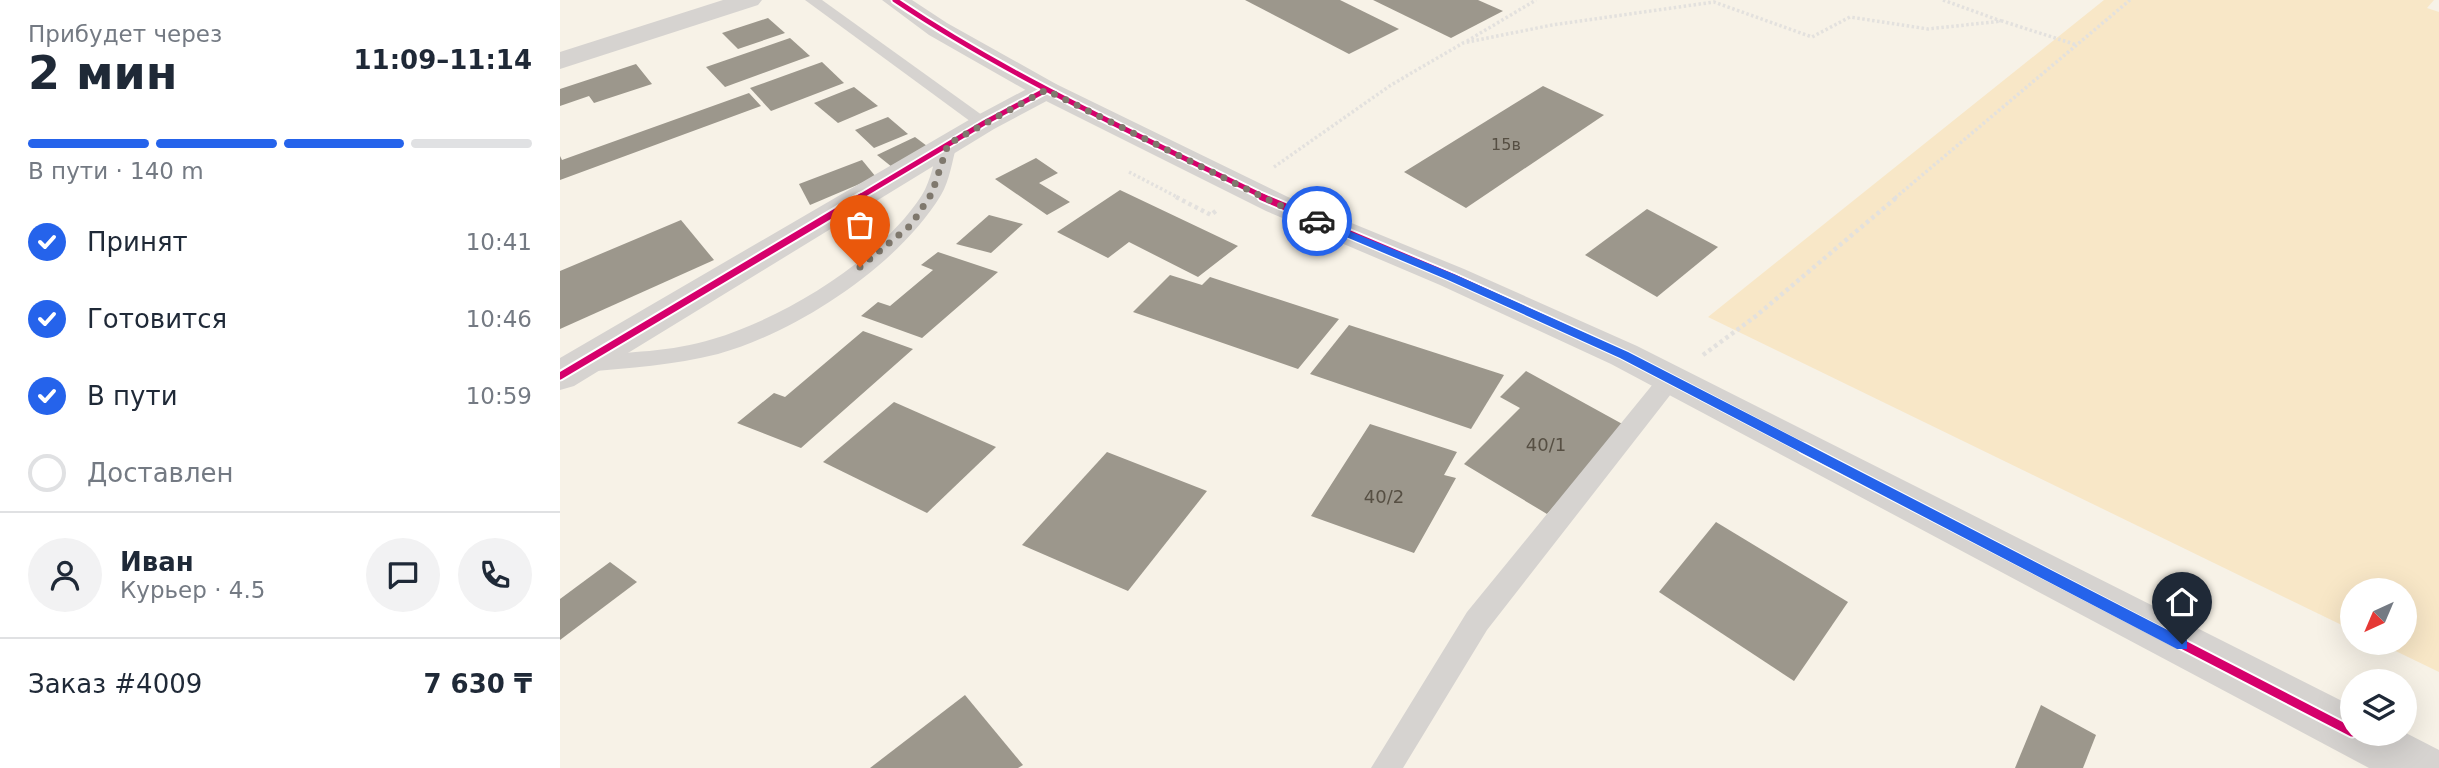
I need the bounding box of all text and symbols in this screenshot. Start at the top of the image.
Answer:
text: Прибудет через [28,21,222,47]
text: 11:09–11:14 [353,45,532,75]
text: 2 мин [28,46,178,100]
house number: 15в [1491,135,1521,154]
text: В пути · 140 m [28,158,204,184]
courier [1282,186,1352,256]
pin [830,195,890,267]
icon: car [1298,202,1336,240]
icon: bag [841,206,879,244]
icon: check [28,223,66,261]
text: Принят [87,227,188,257]
text: 10:41 [466,229,532,255]
icon: check [28,300,66,338]
text: Готовится [87,304,227,334]
text: 10:46 [466,306,532,332]
icon: check [28,377,66,415]
text: В пути [87,381,178,411]
text: 10:59 [466,383,532,409]
house number: 40/1 [1526,434,1566,455]
text: Доставлен [87,458,234,488]
house number: 40/2 [1364,486,1404,507]
button: person [28,538,102,612]
button: chat [366,538,440,612]
button: phone [458,538,532,612]
text: Иван [120,547,194,577]
pin [2152,572,2212,644]
text: Курьер · 4.5 [120,577,265,603]
north arrow [2340,578,2417,654]
map controls [2340,578,2417,746]
icon: home [2163,583,2201,621]
text: Заказ #4009 [28,669,202,699]
text: 7 630 ₸ [423,669,532,699]
button: layers [2340,669,2417,746]

